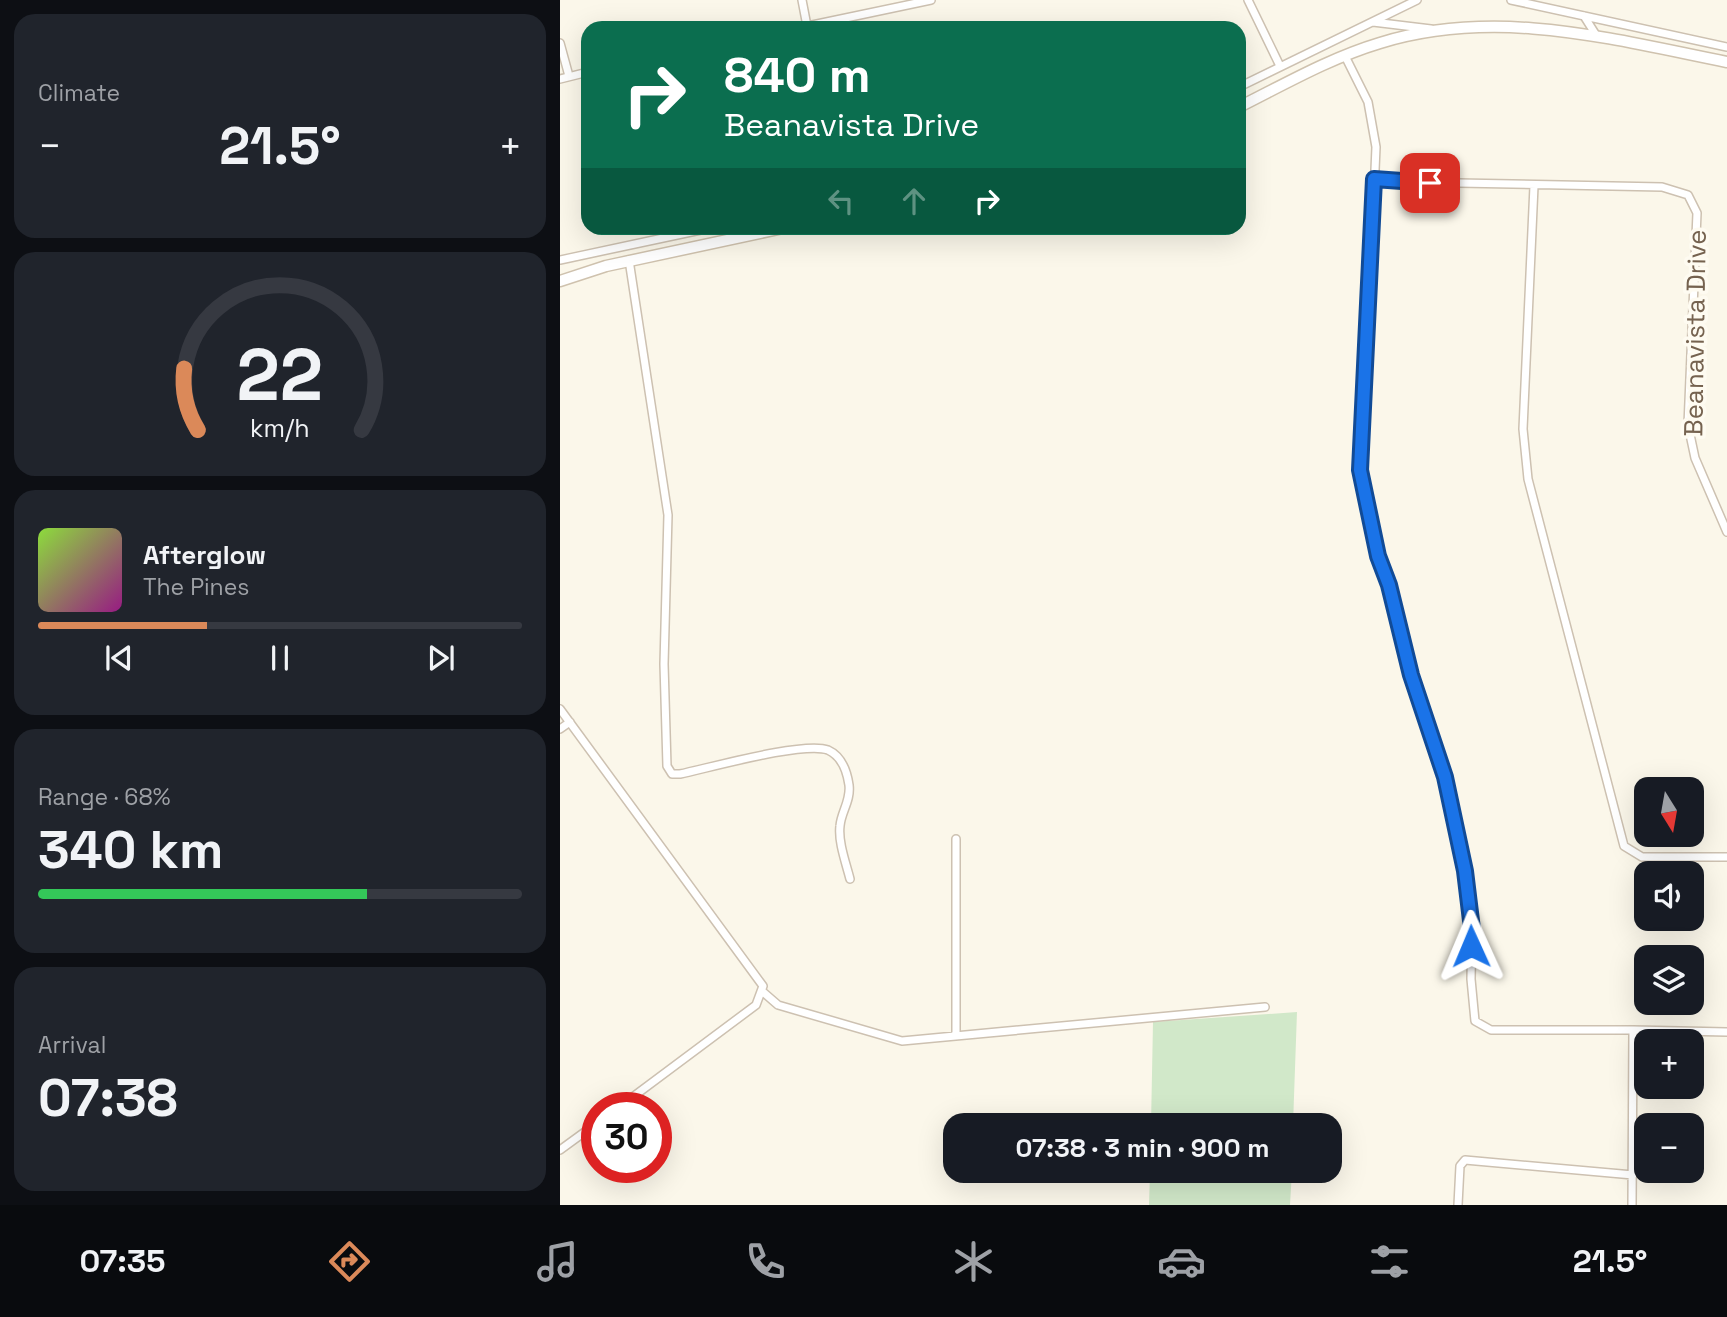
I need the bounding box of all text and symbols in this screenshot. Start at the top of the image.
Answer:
text: 840 m [724,44,871,106]
icon: right [609,49,700,140]
text: Climate [38,78,120,108]
text: Beanavista Drive [724,105,979,145]
text: 21.5° [219,113,341,179]
text: − [38,122,62,170]
text: + [498,122,522,170]
pin [1400,153,1460,213]
icon: arrive [1411,164,1449,202]
icon: left [822,182,860,220]
icon: ahead [895,182,933,220]
icon: right [968,182,1006,220]
street label: Beanavista Drive [1676,229,1714,437]
text: 22 [237,329,323,422]
text: km/h [250,412,310,444]
text: Afterglow [143,538,266,572]
text: The Pines [143,572,249,602]
icon: previous [100,639,138,677]
icon: pause [261,639,299,677]
icon: next [422,639,460,677]
north arrow [1634,777,1704,847]
map controls [1634,777,1704,1183]
text: Range · 68% [38,782,171,812]
text: 340 km [38,817,223,883]
button: sound [1634,861,1704,931]
position arrow [1434,909,1508,983]
button: layers [1634,945,1704,1015]
button: + [1634,1029,1704,1099]
text: Arrival [38,1030,106,1060]
text: 07:38 [38,1065,178,1131]
speed limit sign: 30 [581,1092,672,1183]
button: − [1634,1113,1704,1183]
text: 07:38 · 3 min · 900 m [1016,1131,1269,1165]
icon: directions [325,1237,374,1286]
icon: music [533,1237,582,1286]
icon: phone [741,1237,790,1286]
icon: climate [949,1237,998,1286]
icon: car [1157,1237,1206,1286]
icon: filters [1365,1237,1414,1286]
text: 07:35 [80,1241,166,1281]
text: 21.5° [1573,1241,1647,1281]

